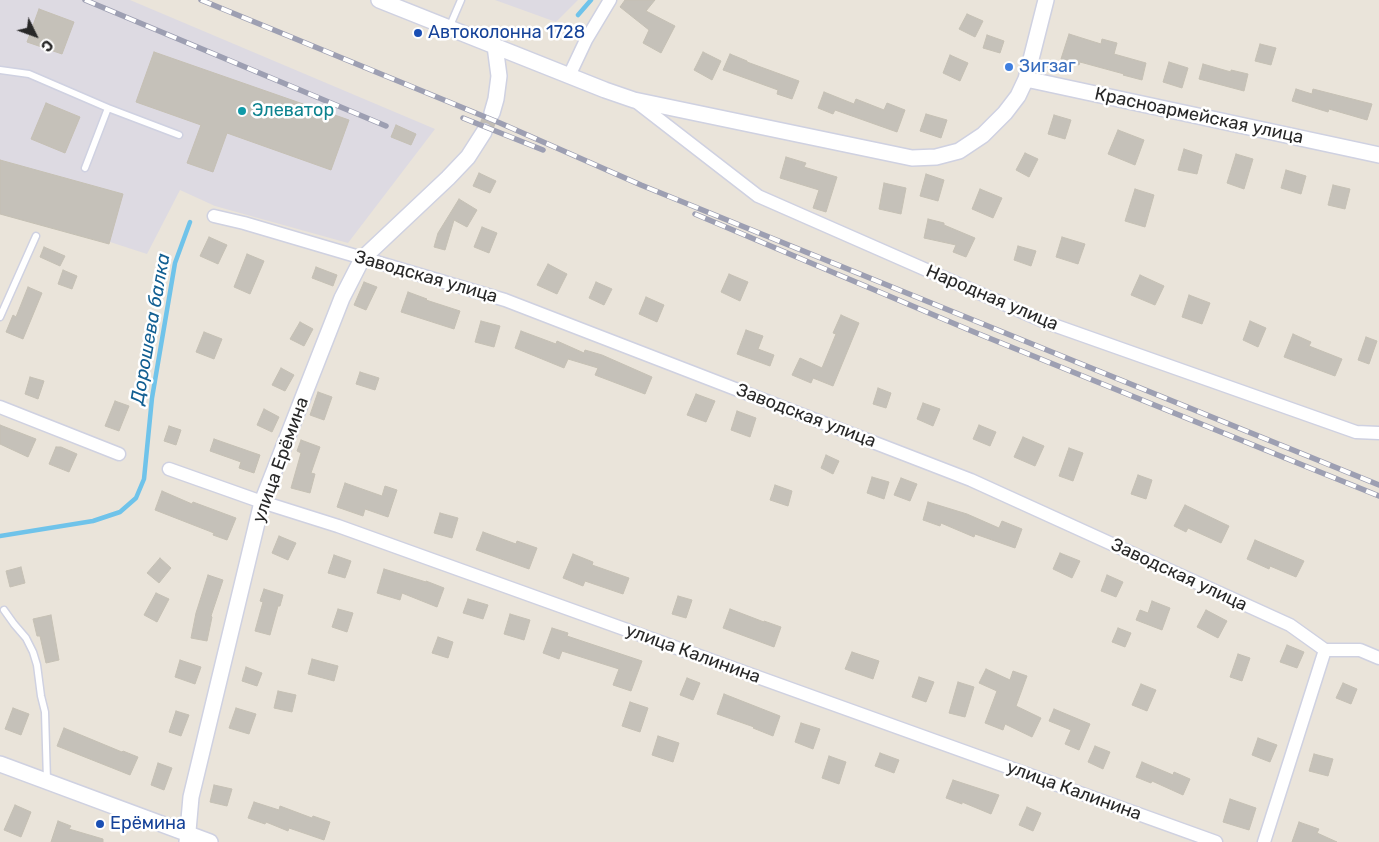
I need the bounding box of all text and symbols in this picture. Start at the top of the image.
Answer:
north arrow [10,10,60,60]
place label: Автоколонна 1728 [428,22,585,44]
marker: Автоколонна 1728 [412,27,424,39]
text: С [37,36,56,55]
place label: Зигзаг [1019,56,1076,78]
marker: Зигзаг [1003,61,1015,73]
street label: Красноармейская улица [1093,83,1305,149]
place label: Элеватор [252,100,334,122]
marker: Элеватор [236,105,248,117]
street label: Заводская улица [352,246,500,308]
water label: Дорошева балка [126,252,176,406]
street label: Народная улица [923,260,1061,336]
street label: Заводская улица [733,379,879,453]
street label: улица Ерёмина [248,394,314,526]
street label: Заводская улица [1107,534,1251,616]
street label: улица Калинина [623,620,763,688]
street label: улица Калинина [1004,757,1144,825]
place label: Ерёмина [110,813,186,835]
marker: Ерёмина [94,818,106,830]

